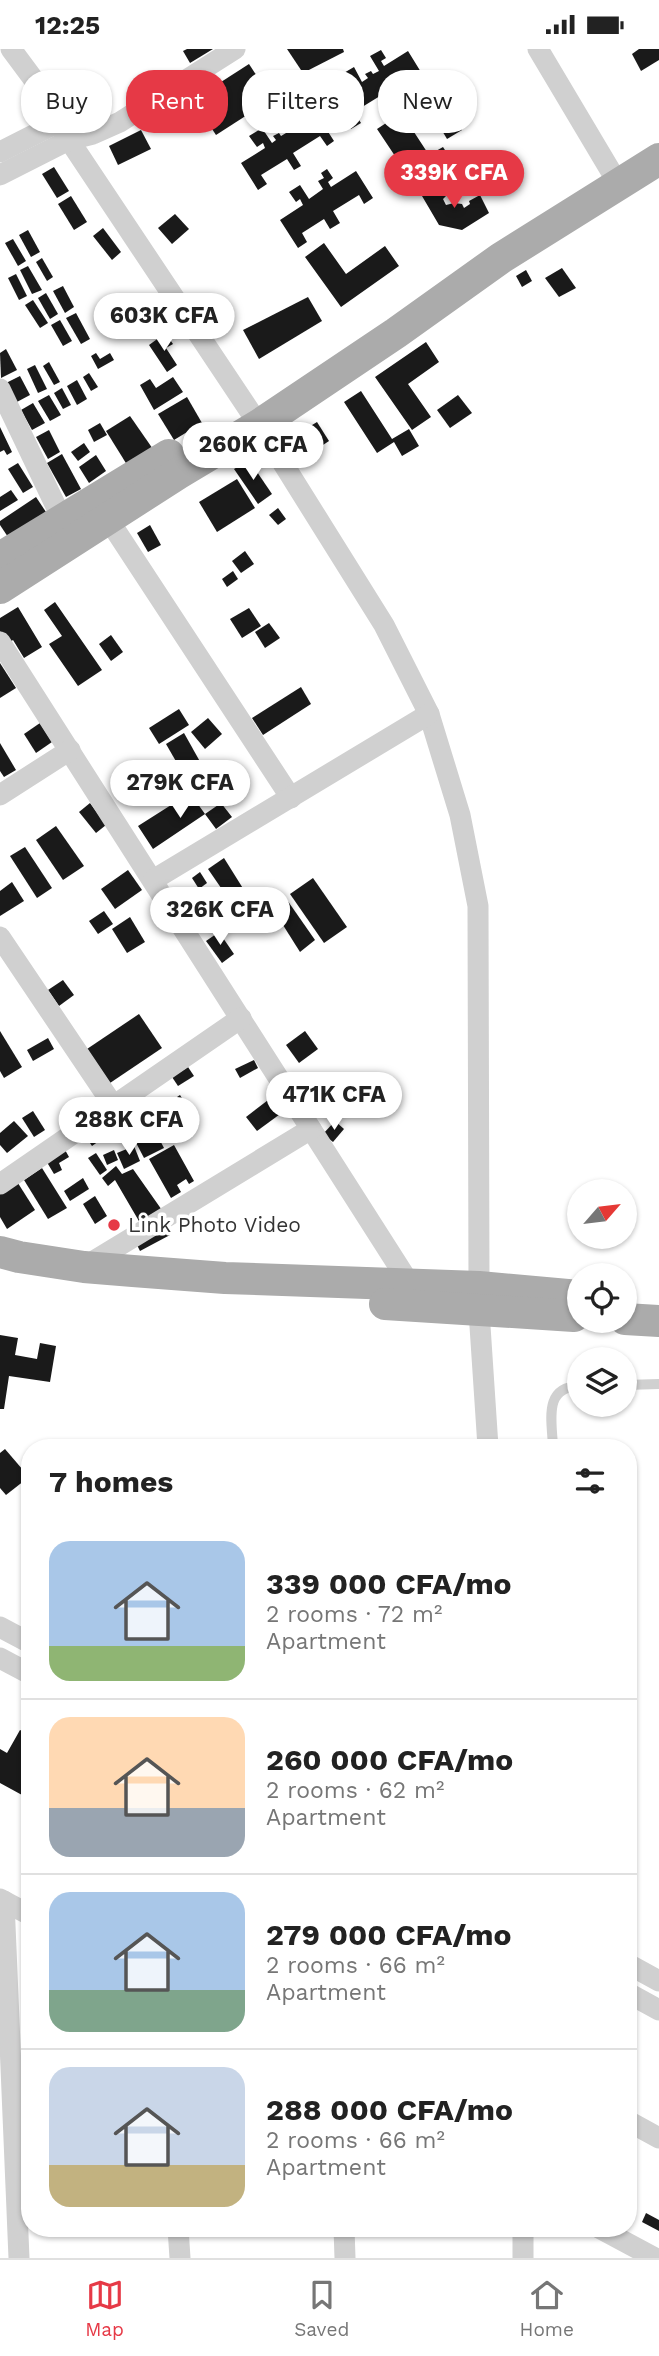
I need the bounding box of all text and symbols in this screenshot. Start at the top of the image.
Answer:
text: 12:25 [35,10,100,40]
chip: Buy [21,70,112,133]
chip: Rent [126,70,228,133]
chip: Filters [242,70,364,133]
chip: New [378,70,477,133]
pin: 339K CFA [382,151,526,210]
text: 339K CFA [400,159,508,186]
pin: 603K CFA [92,293,236,353]
text: 603K CFA [110,302,218,329]
pin: 260K CFA [181,423,325,482]
text: 260K CFA [199,431,307,458]
pin: 279K CFA [108,761,252,820]
text: 279K CFA [126,769,234,796]
pin: 326K CFA [148,887,292,947]
text: 326K CFA [166,896,274,923]
pin: 471K CFA [262,1073,406,1132]
text: 471K CFA [282,1081,386,1108]
pin: 288K CFA [57,1097,201,1157]
text: 288K CFA [75,1106,183,1133]
north arrow [567,1179,637,1249]
map controls [567,1179,637,1417]
place label: Link Photo Video [128,1212,301,1237]
marker: Link Photo Video [106,1217,122,1233]
button: locate [567,1263,637,1333]
button: layers [567,1347,637,1417]
icon: filters [571,1462,609,1500]
text: 7 homes [49,1464,173,1499]
text: 339 000 CFA/mo [266,1566,512,1601]
icon: home [105,1569,189,1653]
text: 2 rooms · 72 m² [266,1601,442,1628]
text: Apartment [266,1628,386,1655]
text: 260 000 CFA/mo [266,1742,513,1777]
icon: home [105,1745,189,1829]
text: 2 rooms · 62 m² [266,1777,444,1804]
text: Apartment [266,1804,386,1831]
text: 279 000 CFA/mo [266,1917,512,1952]
icon: home [105,1920,189,2004]
text: 2 rooms · 66 m² [266,1952,445,1979]
text: Apartment [266,1979,386,2006]
text: 288 000 CFA/mo [266,2092,513,2127]
icon: home [105,2095,189,2179]
text: 2 rooms · 66 m² [266,2127,445,2154]
text: Apartment [266,2154,386,2181]
tab: Map [85,2276,124,2341]
tab: Saved [294,2276,349,2341]
tab: Home [520,2276,574,2341]

